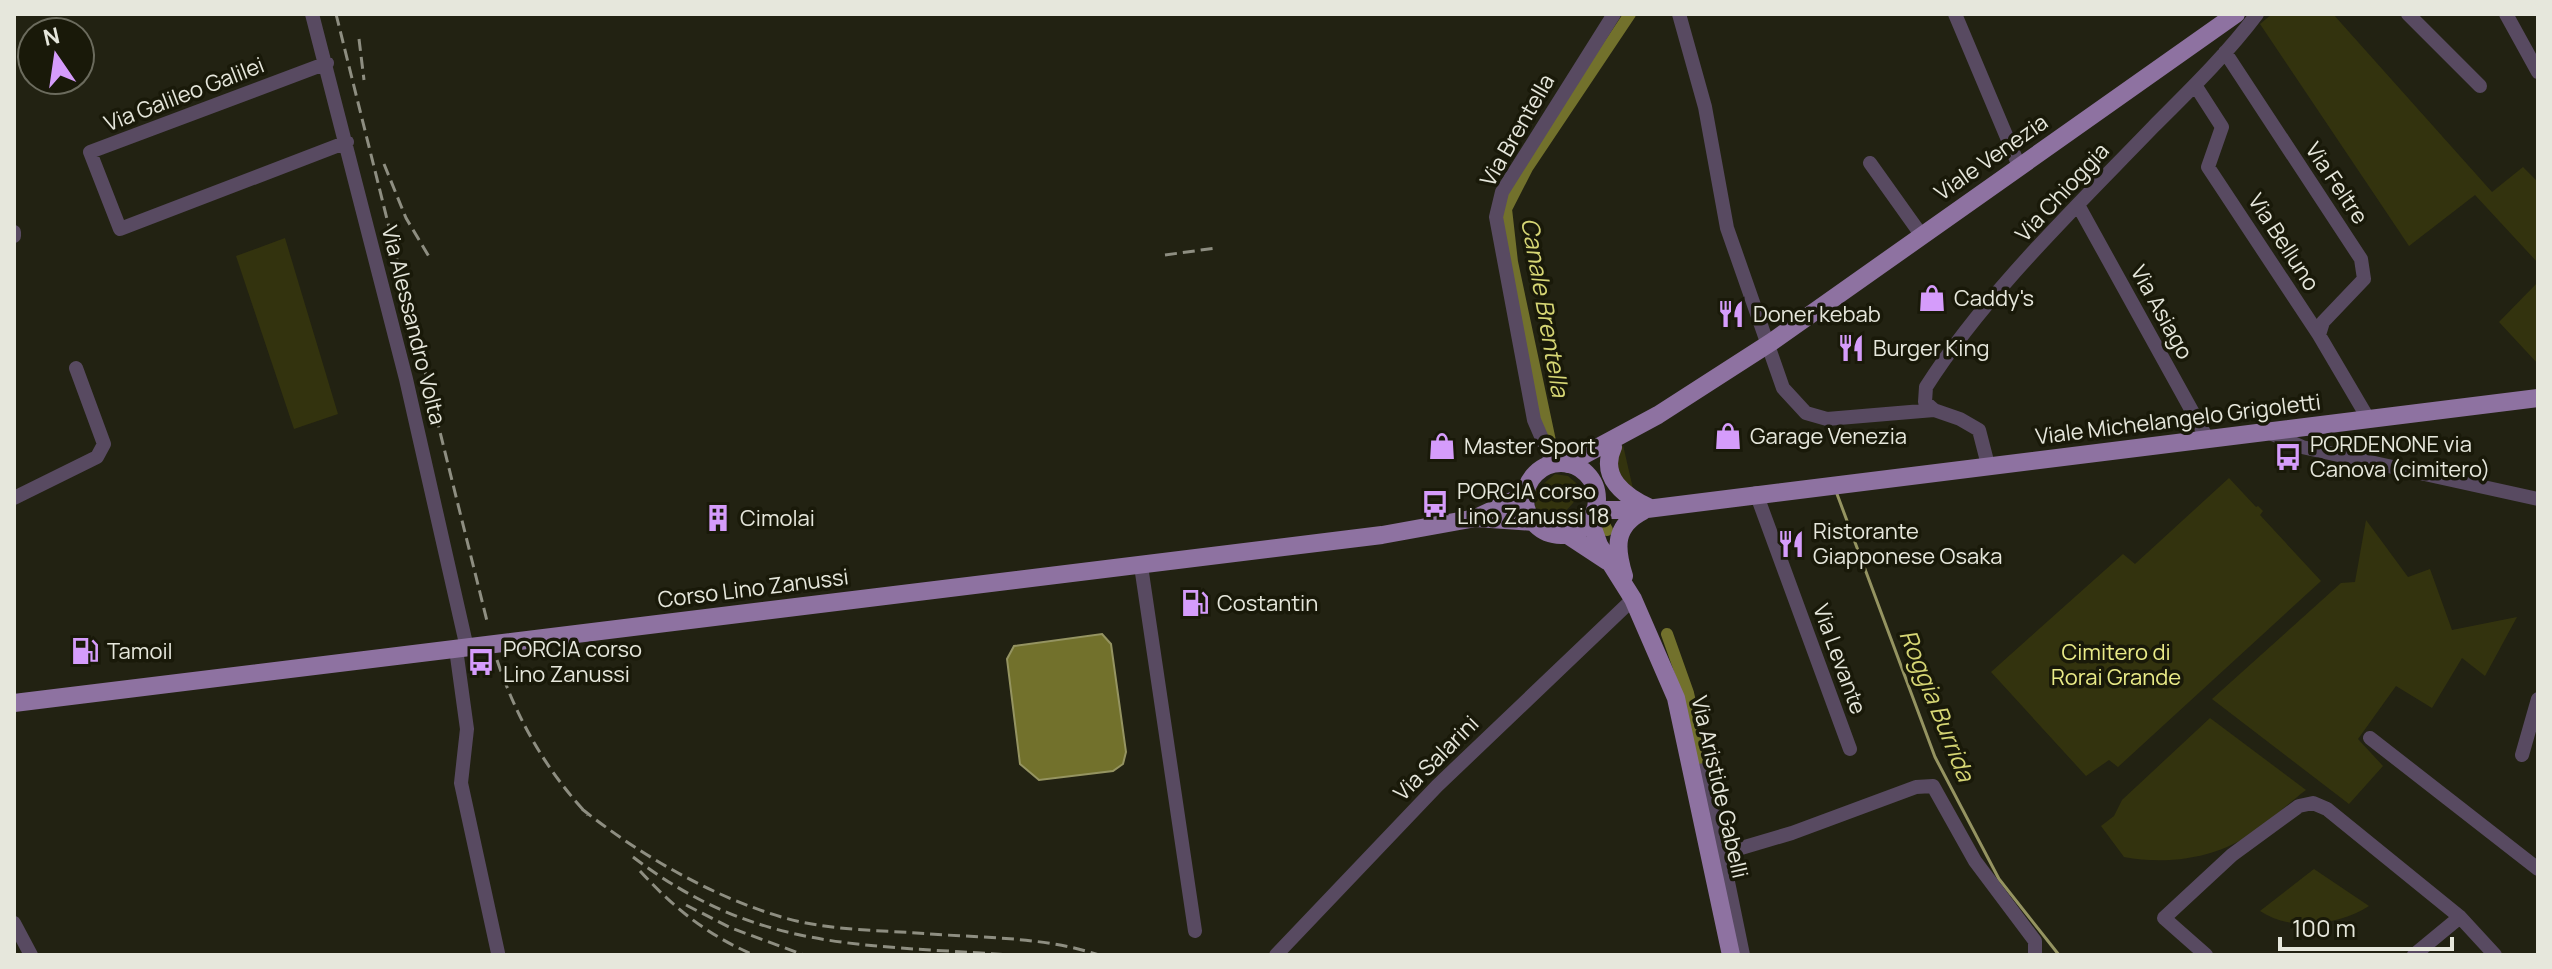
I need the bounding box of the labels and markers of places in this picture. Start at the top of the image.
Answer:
shop icon: Caddy's [1917,283,1947,313]
place label: Caddy's [1954,283,2034,313]
restaurant icon: Doner kebab [1716,299,1746,329]
place label: Doner kebab [1753,299,1881,329]
restaurant icon: Burger King [1836,333,1866,363]
place label: Burger King [1873,333,1990,363]
shop icon: Garage Venezia [1713,421,1743,451]
place label: Garage Venezia [1750,421,1907,451]
place label: PORDENONE via Canova (cimitero) [2310,429,2490,484]
shop icon: Master Sport [1427,431,1457,461]
place label: Master Sport [1464,431,1596,461]
bus stop icon: PORDENONE via Canova (cimitero) [2273,442,2303,472]
place label: PORCIA corso Lino Zanussi 18 [1457,476,1610,531]
bus stop icon: PORCIA corso Lino Zanussi 18 [1420,489,1450,519]
building icon: Cimolai [703,503,733,533]
place label: Cimolai [740,503,815,533]
place label: Ristorante Giapponese Osaka [1813,516,2002,571]
restaurant icon: Ristorante Giapponese Osaka [1776,529,1806,559]
fuel station icon: Costantin [1180,588,1210,618]
place label: Costantin [1217,588,1318,618]
place label: PORCIA corso Lino Zanussi [503,634,642,689]
fuel station icon: Tamoil [70,636,100,666]
place label: Tamoil [107,636,173,666]
bus stop icon: PORCIA corso Lino Zanussi [466,647,496,677]

